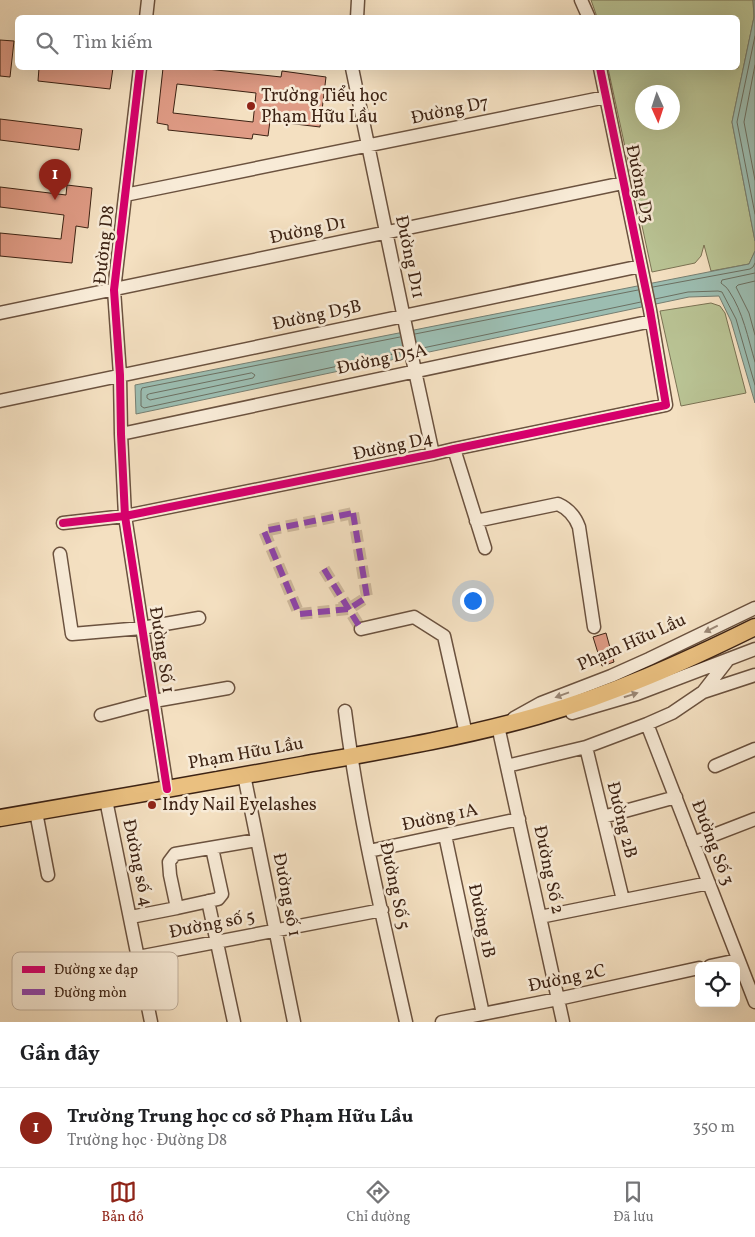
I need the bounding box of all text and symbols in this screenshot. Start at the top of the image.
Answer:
search box [15,15,740,70]
icon: search [33,29,61,57]
text: Tìm kiếm [73,30,153,56]
place label: Trường Tiểu học Phạm Hữu Lầu [261,84,388,130]
north arrow [635,85,680,130]
street label: Đường D7 [409,91,491,131]
marker: Trường Tiểu học Phạm Hữu Lầu [245,100,257,112]
street label: Đường D3 [618,142,660,226]
pin: 1 [39,159,71,200]
street label: Đường D8 [88,204,122,286]
street label: Đường D1 [268,211,348,251]
street label: Đường D11 [388,213,430,301]
street label: Đường D5B [270,294,364,338]
street label: Đường D5A [335,338,430,382]
street label: Đường D4 [351,426,435,468]
your location [460,588,486,614]
street label: Đường Số 1 [142,605,180,695]
street label: Phạm Hữu Lầu [574,608,690,678]
one-way arrow [704,626,718,634]
one-way arrow [623,691,638,699]
one-way arrow [555,692,570,699]
street label: Phạm Hữu Lầu [186,732,306,776]
street label: Đường 2B [599,779,643,861]
place label: Indy Nail Eyelashes [162,793,317,818]
street label: Đường Số 3 [684,797,740,889]
street label: Đường 1A [400,798,481,838]
marker: Indy Nail Eyelashes [146,799,158,811]
street label: Đường số 4 [116,817,158,909]
street label: Đường Số 2 [526,823,570,917]
street label: Đường Số 5 [373,840,415,932]
street label: Đường số 1 [266,851,306,939]
street label: Đường 1B [461,881,501,961]
street label: Đường số 5 [167,904,257,946]
legend [12,952,178,1010]
street label: Đường 2C [526,959,608,999]
text: Đường xe đạp [54,961,138,980]
map controls [695,962,740,1007]
button: locate [695,962,740,1007]
text: Đường mòn [54,984,127,1003]
text: Gần đây [20,1040,100,1069]
text: Trường Trung học cơ sở Phạm Hữu Lầu [67,1104,413,1130]
text: 1 [33,1117,39,1139]
text: 350 m [692,1117,735,1139]
text: Trường học · Đường D8 [67,1130,227,1152]
tab: Bản đồ [101,1178,144,1227]
tab: Chỉ đường [346,1178,410,1227]
tab: Đã lưu [613,1178,654,1227]

